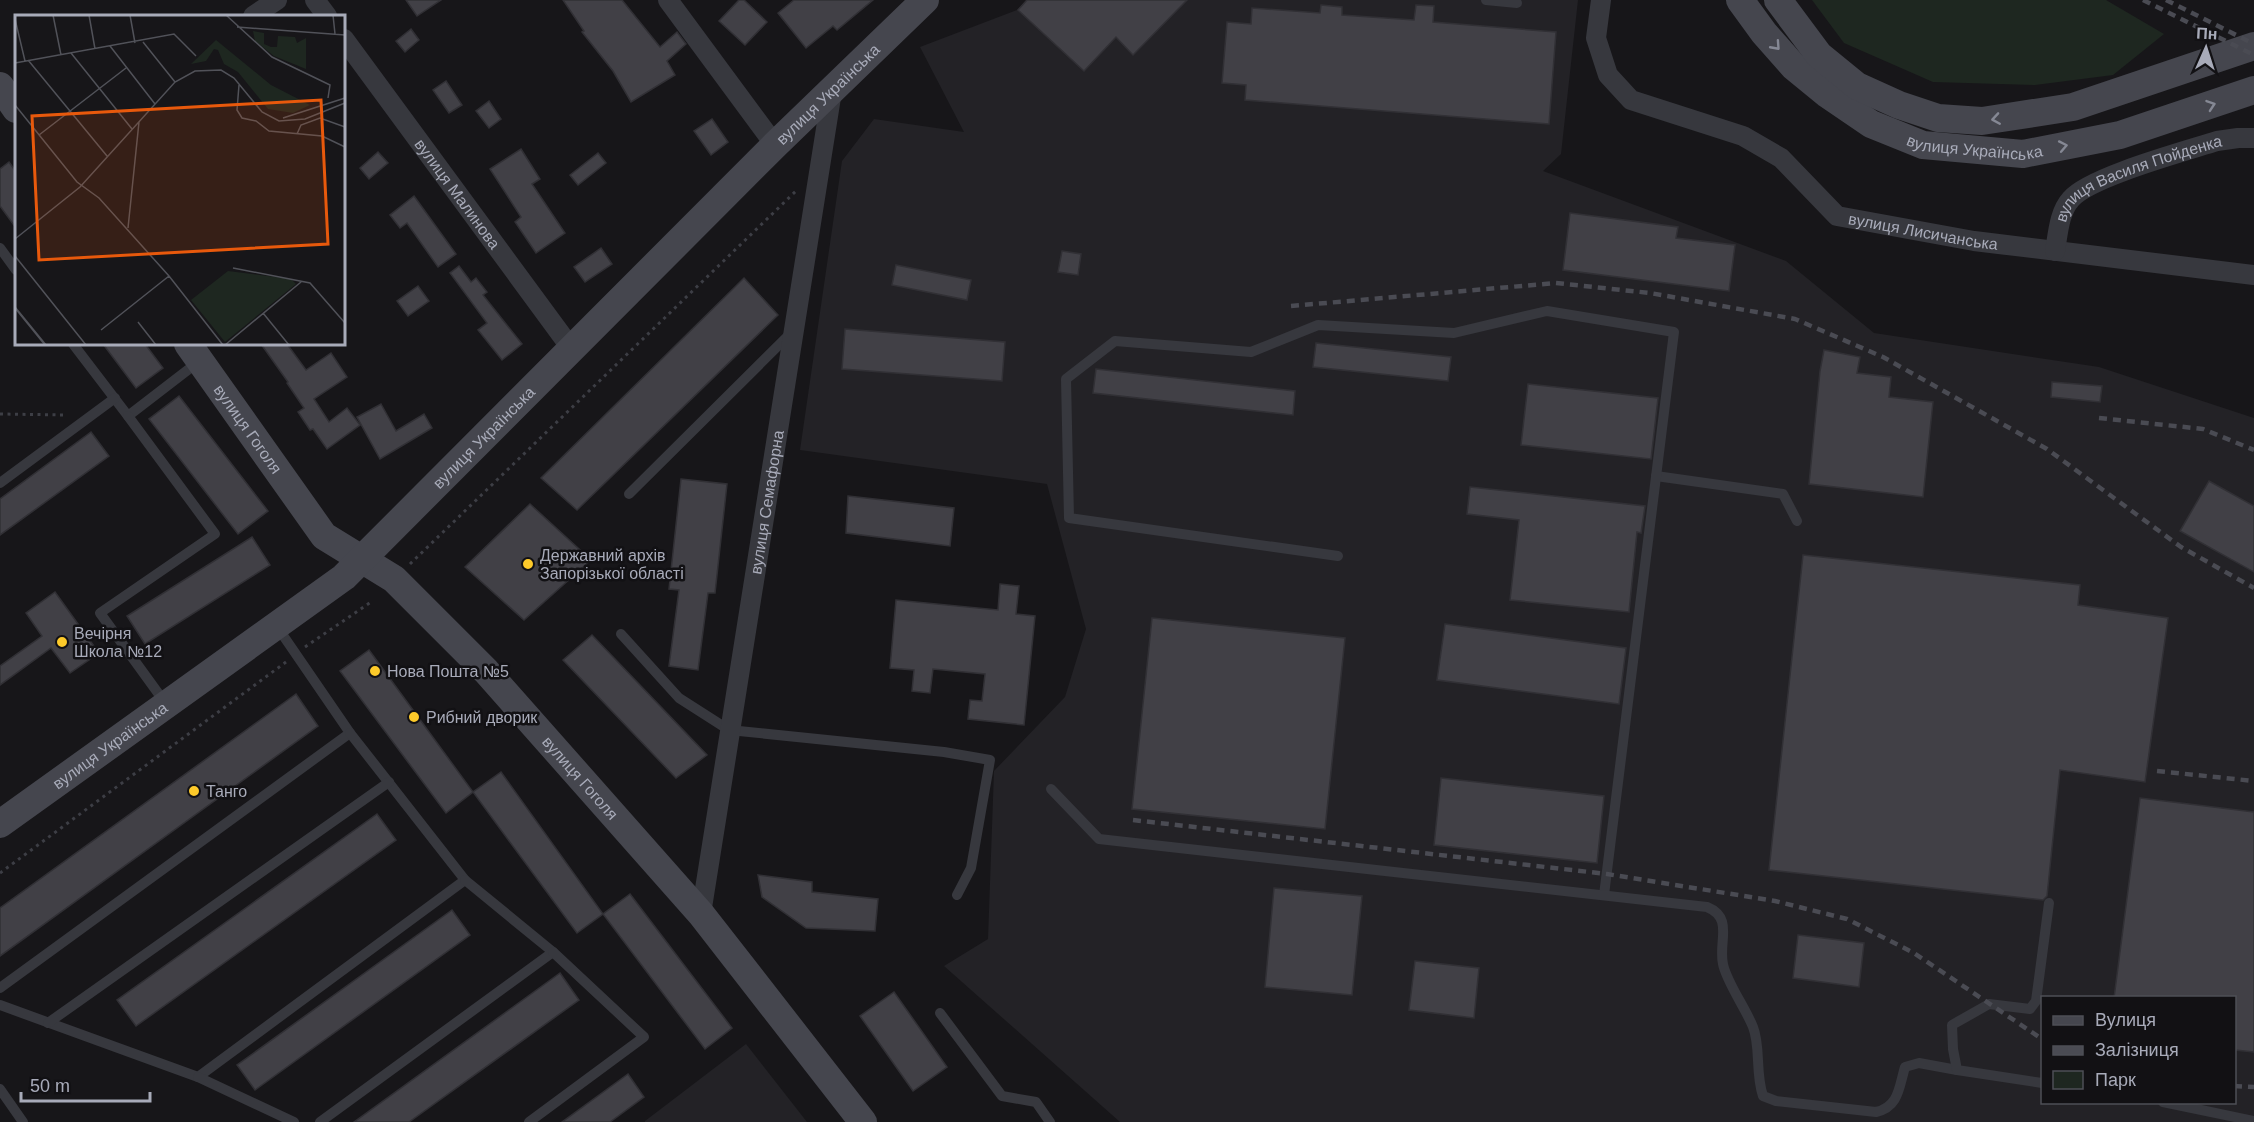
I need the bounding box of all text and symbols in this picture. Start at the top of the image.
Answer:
inset map [15,15,345,345]
north arrow [2176,18,2236,78]
text: Пн [2196,24,2218,43]
one-way arrow [1769,39,1780,50]
street label: вулиця Українська [773,40,883,148]
one-way arrow [2205,100,2216,113]
one-way arrow [1992,112,2002,125]
street label: вулиця Українська [1905,131,2044,163]
street label: вулиця Василя Пойденка [2052,132,2223,224]
street label: вулиця Малинова [412,135,504,252]
one-way arrow [2058,140,2068,153]
street label: вулиця Лисичанська [1847,210,1999,252]
street label: вулиця Гоголя [211,381,285,477]
street label: вулиця Українська [429,383,538,492]
street label: вулиця Семафорна [747,429,786,575]
place label: Державний архів Запорізької області [540,547,684,582]
marker: Державний архів Запорізької області [521,557,535,571]
place label: Вечірня Школа №12 [74,625,162,660]
marker: Вечірня Школа №12 [55,635,69,649]
place label: Нова Пошта №5 [387,663,509,680]
marker: Нова Пошта №5 [368,664,382,678]
street label: вулиця Українська [49,698,170,792]
place label: Рибний дворик [426,709,538,726]
marker: Рибний дворик [407,710,421,724]
street label: вулиця Гоголя [539,733,622,823]
place label: Танго [206,783,247,800]
marker: Танго [187,784,201,798]
legend [2041,996,2236,1104]
text: Вулиця [2095,1010,2156,1030]
text: Залізниця [2095,1040,2179,1060]
scale bar [21,1065,150,1103]
text: Парк [2095,1070,2136,1090]
text: 50 m [30,1076,70,1096]

